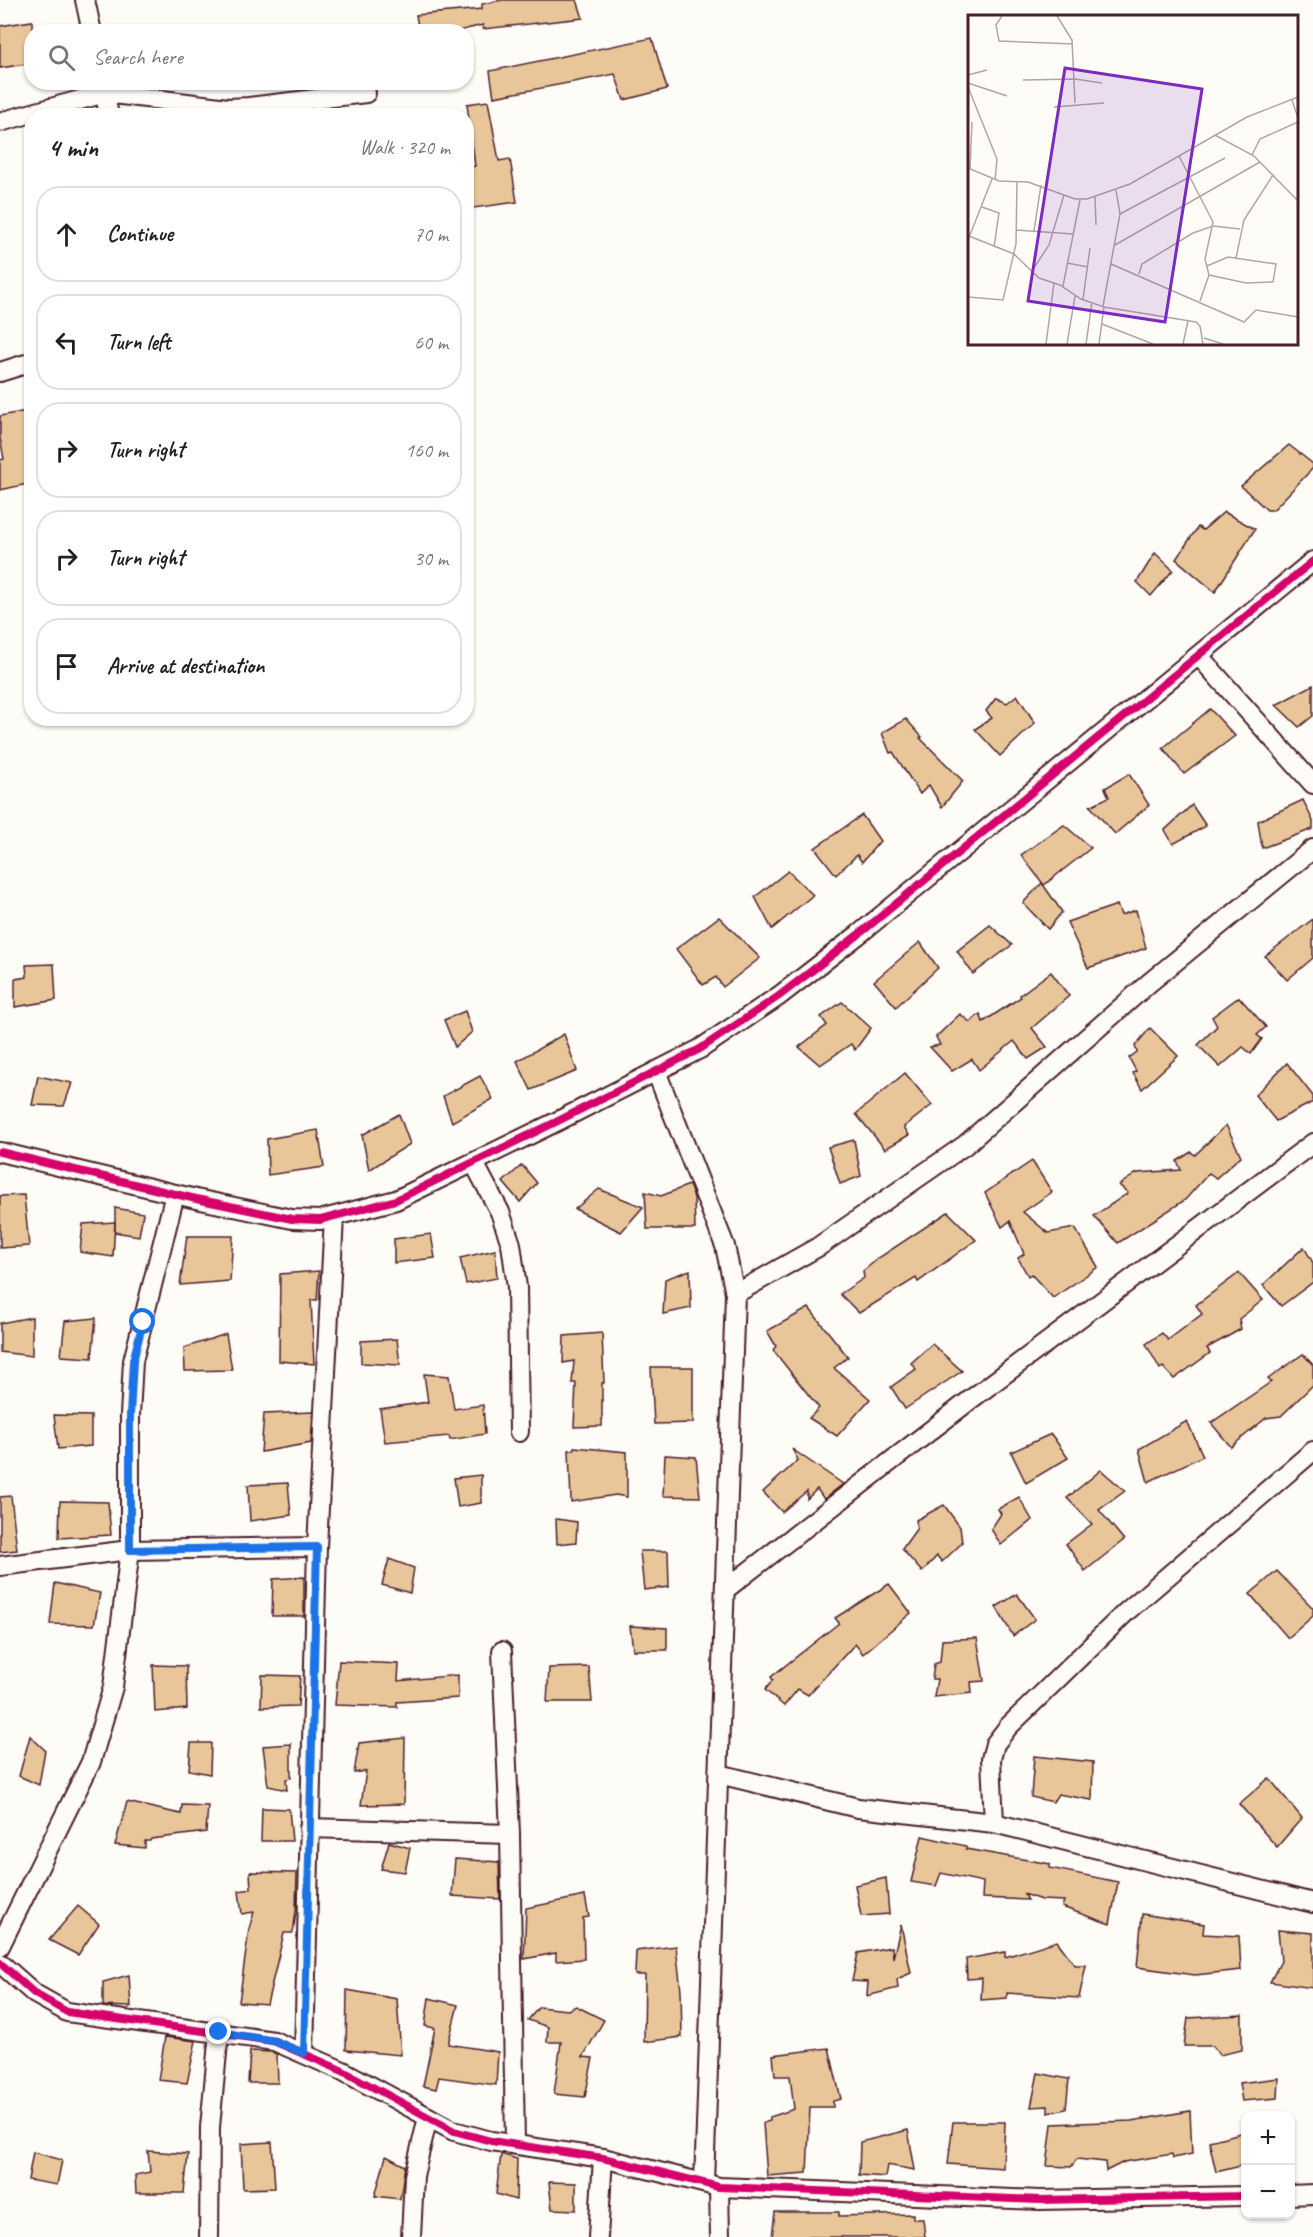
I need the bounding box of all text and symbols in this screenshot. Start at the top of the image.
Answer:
inset map [968,15,1298,345]
search box [24,24,474,90]
icon: search [45,41,78,74]
text: Search here [93,43,183,71]
text: 4 min [48,131,98,164]
text: Walk · 320 m [360,135,450,160]
icon: ahead [50,218,83,251]
text: Continue [107,220,173,248]
text: 70 m [414,222,448,247]
icon: left [50,326,83,359]
text: Turn left [107,328,171,356]
text: 60 m [414,330,448,355]
icon: right [50,434,83,467]
text: Turn right [107,436,184,464]
text: 160 m [405,438,448,463]
icon: right [50,542,83,575]
text: Turn right [107,544,184,572]
text: 30 m [414,546,448,571]
icon: arrive [50,650,83,683]
text: Arrive at destination [107,652,264,680]
route start [129,1308,155,1334]
route end [205,2018,231,2044]
map controls [1241,2111,1295,2219]
button: + [1241,2111,1295,2165]
button: − [1241,2165,1295,2219]

